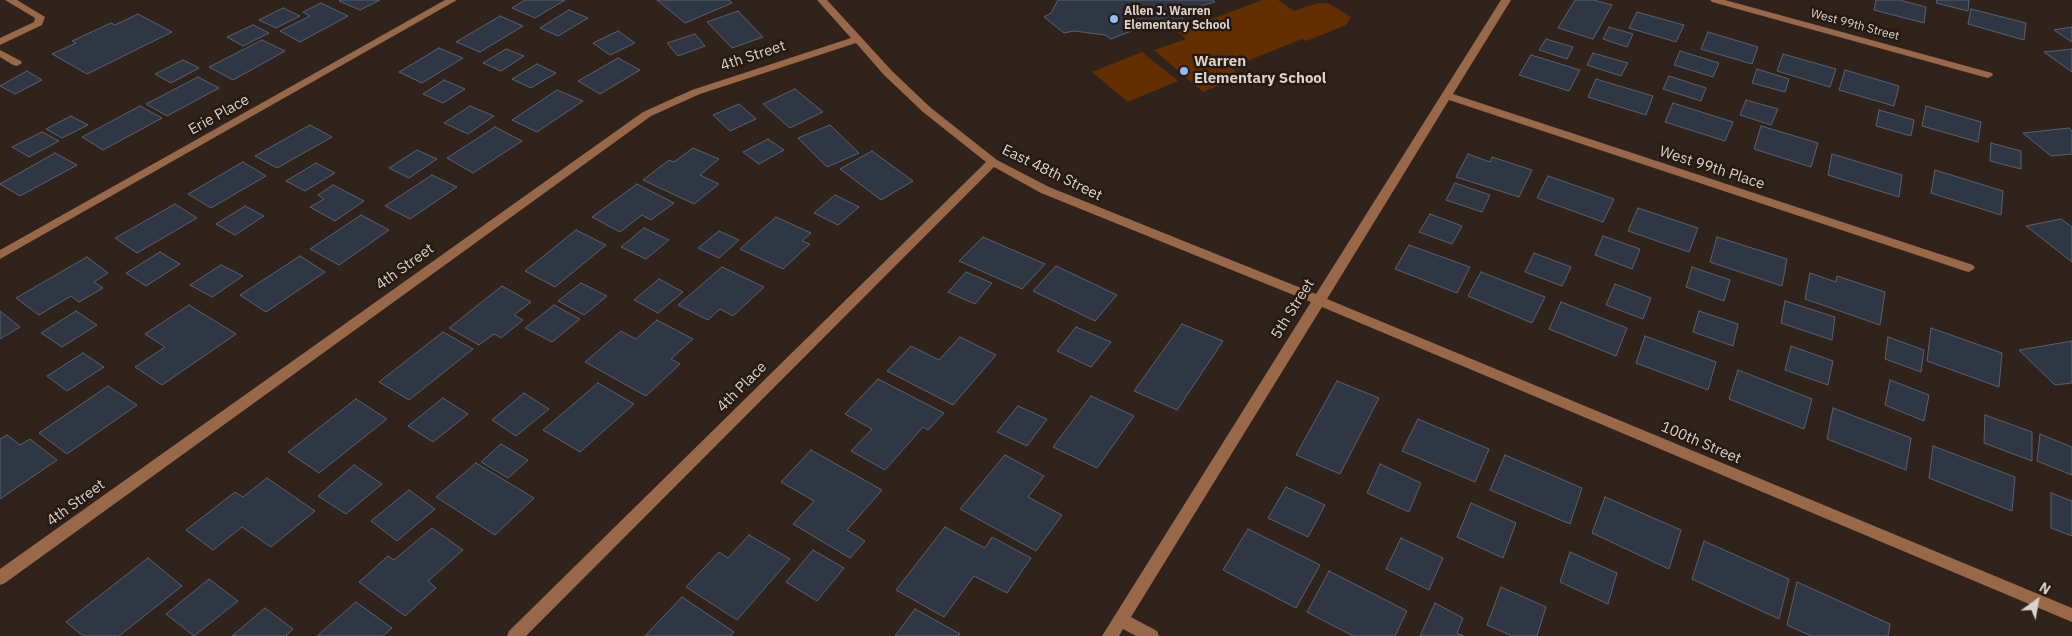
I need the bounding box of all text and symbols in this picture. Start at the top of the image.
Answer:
place label: Allen J. Warren Elementary School [1124,5,1230,33]
street label: West 99th Street [1809,6,1901,44]
marker: Allen J. Warren Elementary School [1108,13,1120,25]
street label: 4th Street [718,37,788,75]
place label: Warren Elementary School [1194,53,1326,88]
marker: Warren Elementary School [1178,65,1190,77]
street label: Erie Place [185,91,253,139]
street label: East 48th Street [999,141,1105,205]
street label: West 99th Place [1657,143,1767,193]
street label: 4th Street [372,240,438,294]
street label: 5th Street [1267,276,1319,342]
street label: 4th Place [713,358,771,416]
street label: 100th Street [1658,418,1744,468]
street label: 4th Street [43,476,109,530]
north arrow [2012,576,2062,626]
text: N [2036,578,2054,599]

